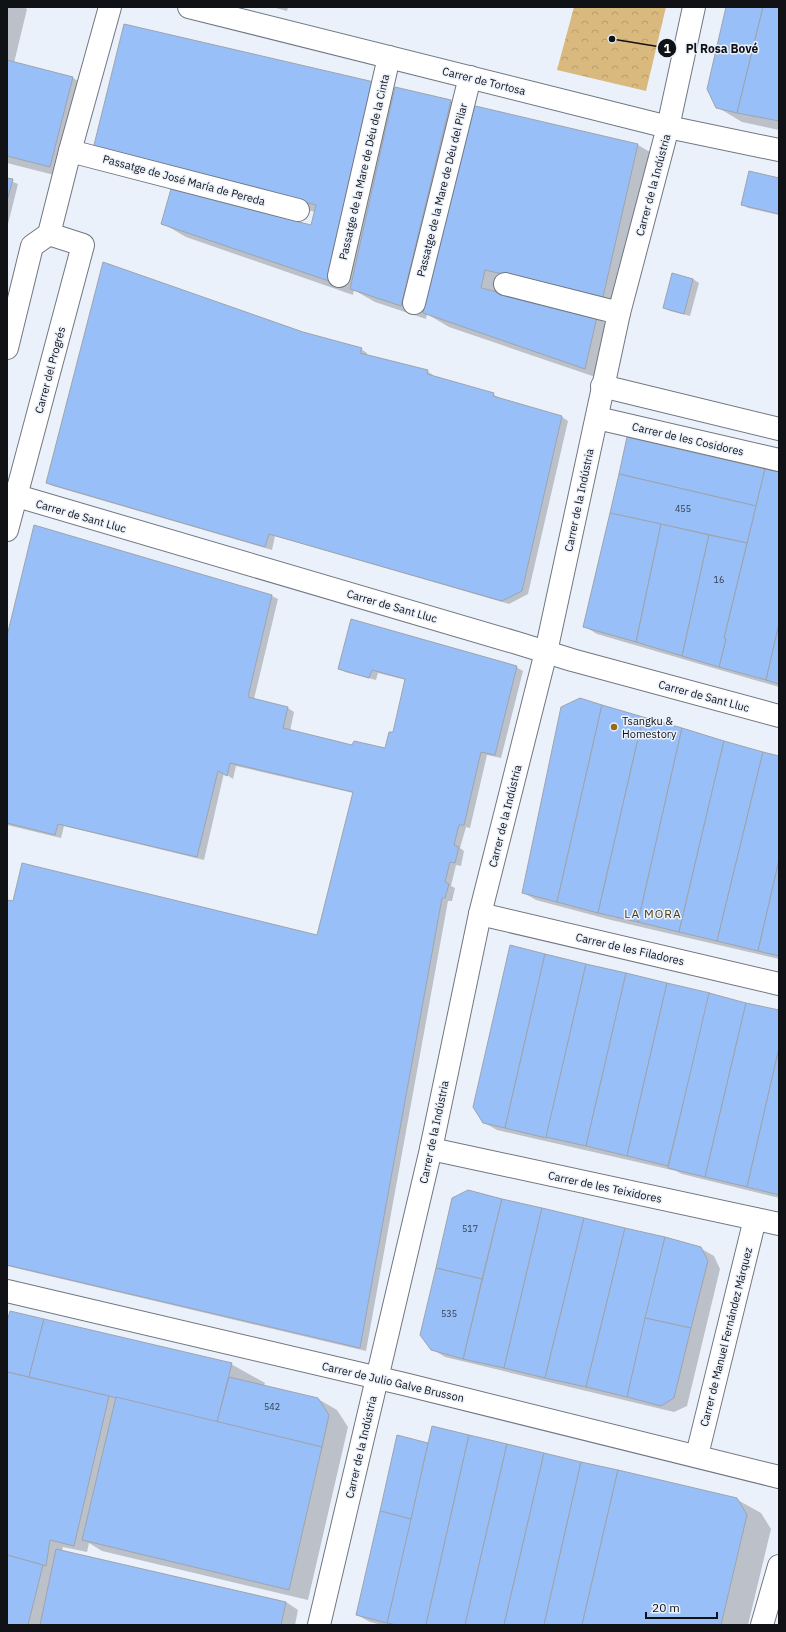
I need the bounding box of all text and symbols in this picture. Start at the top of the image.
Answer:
callout: Pl Rosa Bové [657,36,766,60]
text: 1 [663,41,671,56]
text: Pl Rosa Bové [686,41,759,56]
street label: Carrer de Tortosa [441,64,527,98]
street label: Passatge de la Mare de Déu de la Cinta [336,73,392,261]
street label: Passatge de la Mare de Déu del Pilar [414,102,470,278]
street label: Carrer de la Indústria [633,132,673,238]
street label: Passatge de José María de Pereda [101,152,267,208]
street label: Carrer del Progrés [32,325,68,415]
street label: Carrer de les Cosidores [631,419,745,459]
street label: Carrer de la Indústria [561,447,597,553]
street label: Carrer de Sant Lluc [34,496,128,536]
house number: 455 [675,503,691,514]
house number: 16 [714,574,724,585]
street label: Carrer de Sant Lluc [345,586,439,626]
street label: Carrer de Sant Lluc [657,677,751,715]
place label: Tsangku & Homestory [622,714,677,741]
marker: Tsangku & Homestory [609,722,619,732]
street label: Carrer de la Indústria [486,763,525,869]
district label: LA MORA [624,906,682,921]
street label: Carrer de les Filadores [574,930,686,968]
street label: Carrer de la Indústria [416,1079,452,1185]
street label: Carrer de les Teixidores [547,1168,663,1206]
house number: 517 [462,1223,478,1234]
street label: Carrer de Manuel Fernández Márquez [697,1246,755,1428]
house number: 535 [441,1308,457,1319]
street label: Carrer de Julio Galve Brusson [320,1359,466,1405]
street label: Carrer de la Indústria [342,1394,380,1500]
house number: 542 [264,1401,280,1412]
scale bar [646,1594,717,1620]
text: 20 m [652,1600,680,1615]

